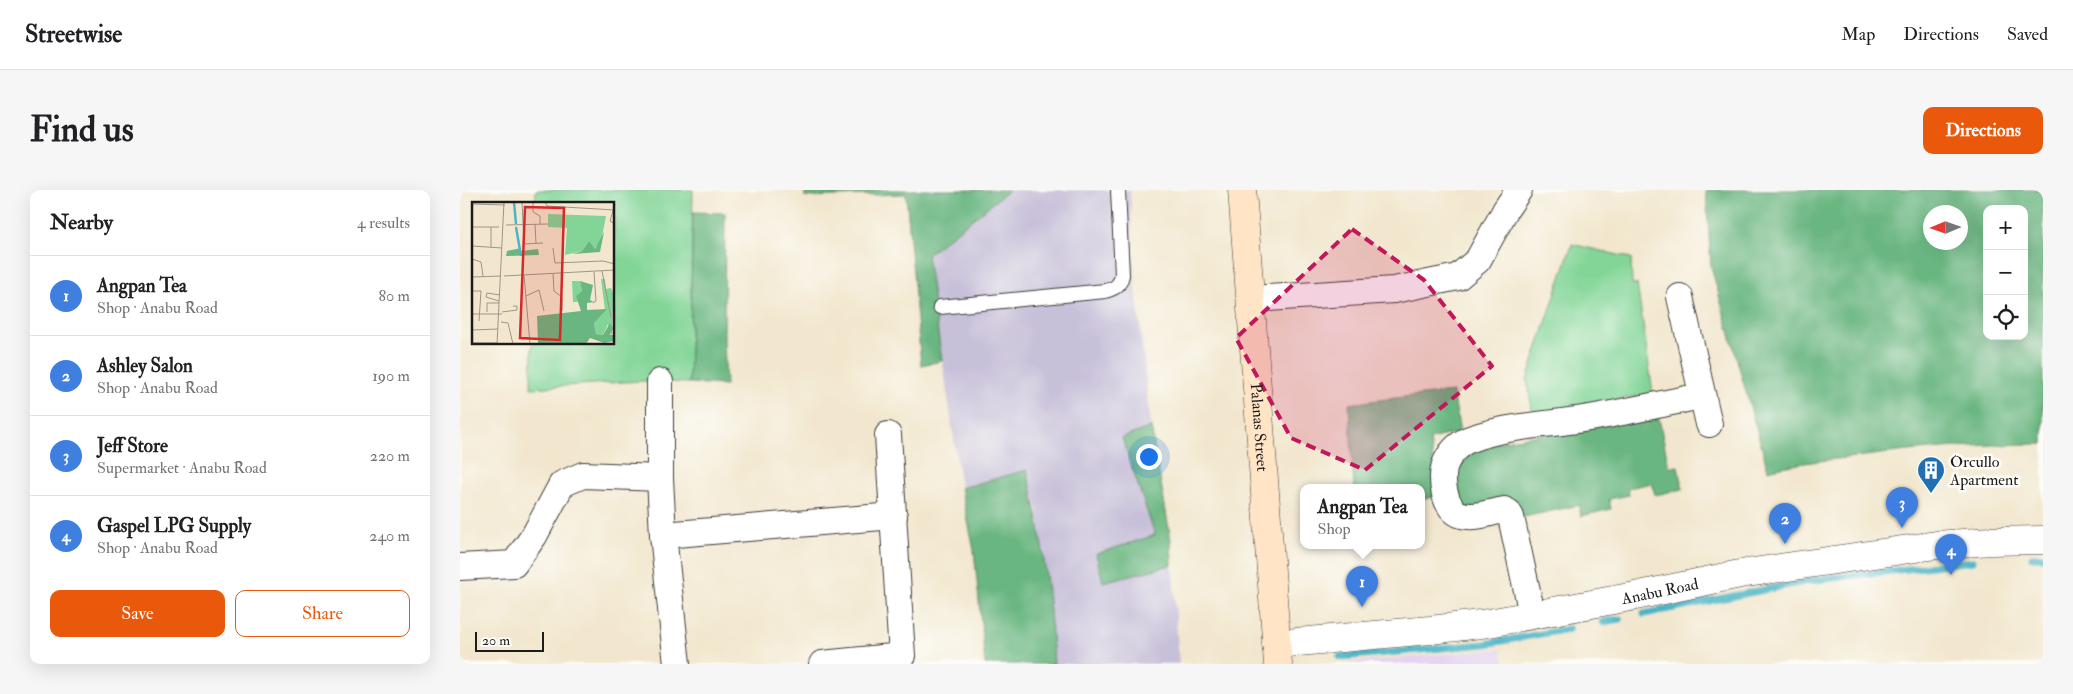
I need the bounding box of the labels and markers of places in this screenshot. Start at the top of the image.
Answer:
place label: Orcullo Apartment [1949,452,2018,491]
building icon: Orcullo Apartment [1916,455,1946,494]
pin: 3 [1886,487,1918,528]
pin: 2 [1769,503,1801,544]
pin: 4 [1935,534,1967,575]
pin: 1 [1346,566,1378,607]

